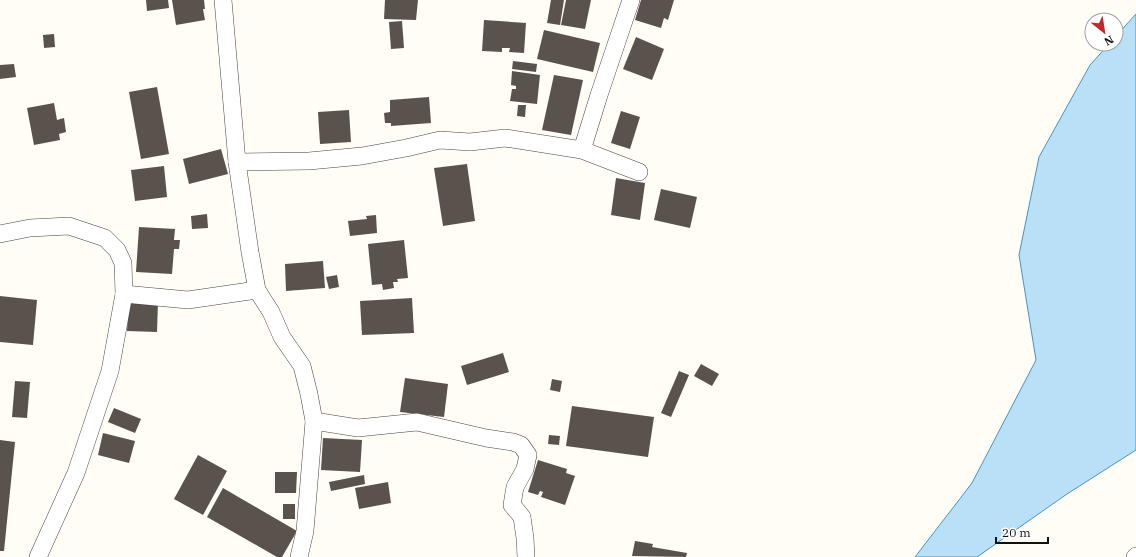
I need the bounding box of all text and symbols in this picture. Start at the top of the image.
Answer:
north arrow [1084,12,1124,52]
text: N [1101,32,1116,49]
scale bar [996,519,1048,545]
text: 20 m [1002,525,1031,540]

